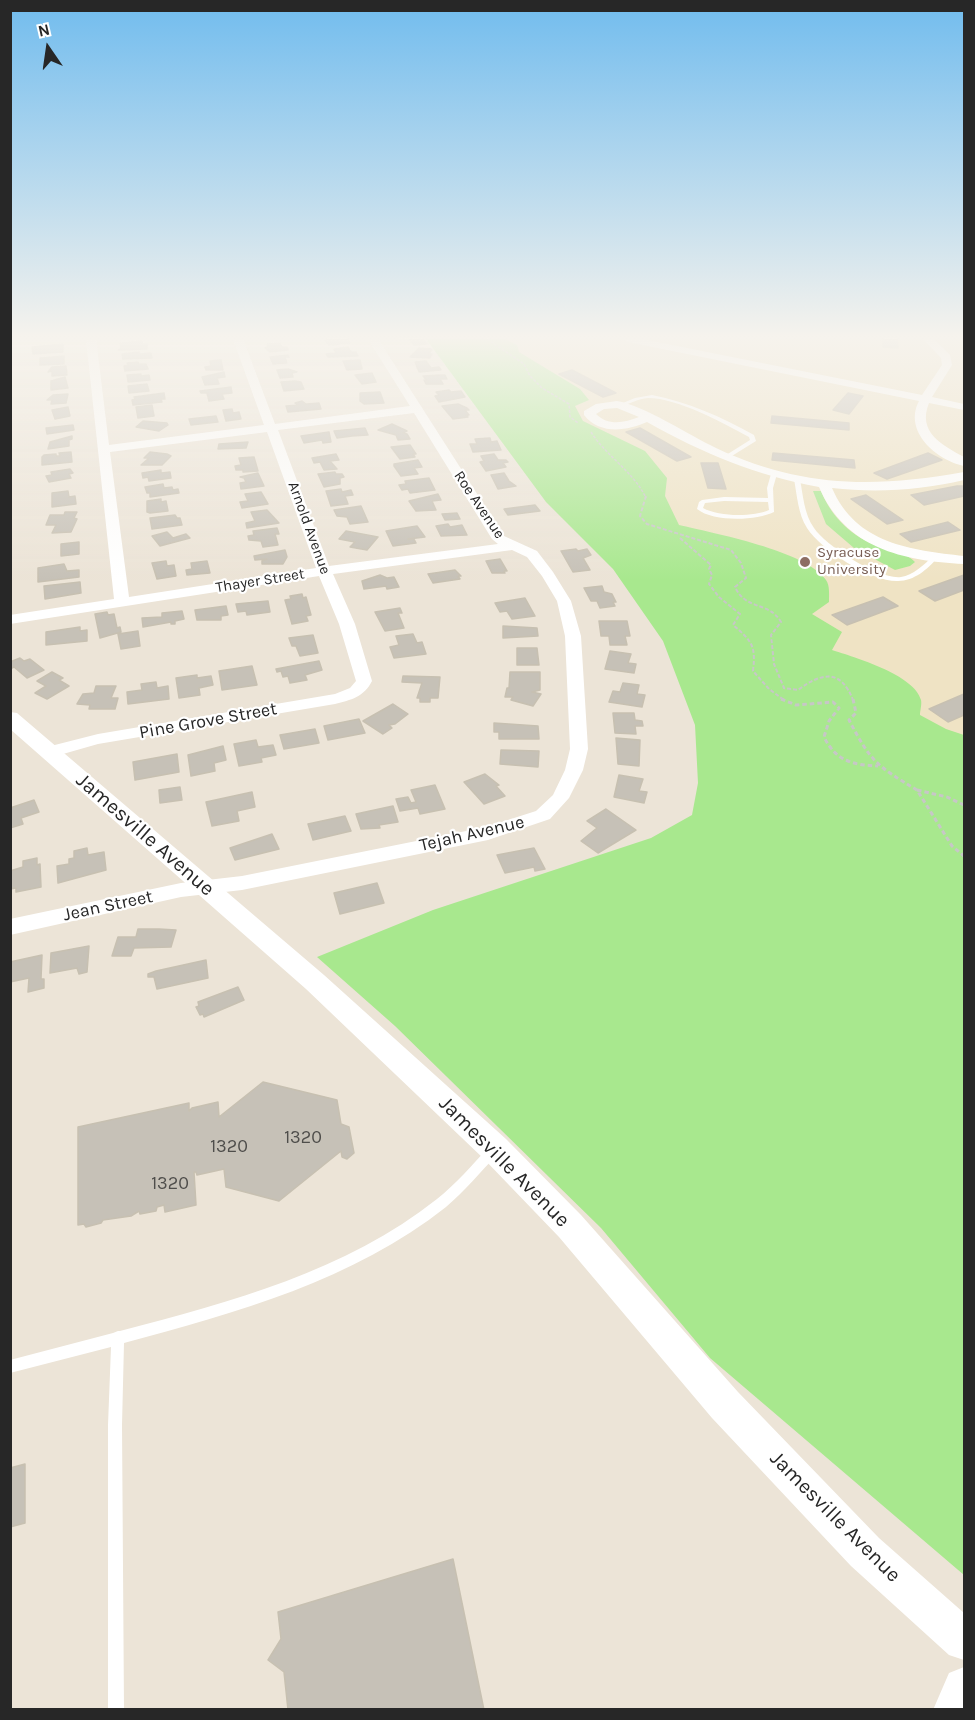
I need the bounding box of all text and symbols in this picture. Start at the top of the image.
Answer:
north arrow [18,18,78,78]
text: N [36,19,52,41]
street label: Roe Avenue [450,468,508,542]
street label: Arnold Avenue [284,479,334,577]
place label: Syracuse University [817,544,886,579]
marker: Syracuse University [798,555,812,569]
street label: Thayer Street [214,565,306,597]
street label: Pine Grove Street [137,698,279,744]
street label: Jamesville Avenue [71,768,219,902]
street label: Tejah Avenue [418,811,526,857]
street label: Jean Street [61,886,155,926]
street label: Jamesville Avenue [433,1091,575,1233]
house number: 1320 [284,1127,322,1149]
house number: 1320 [210,1136,248,1158]
house number: 1320 [151,1173,189,1195]
street label: Jamesville Avenue [764,1446,906,1588]

